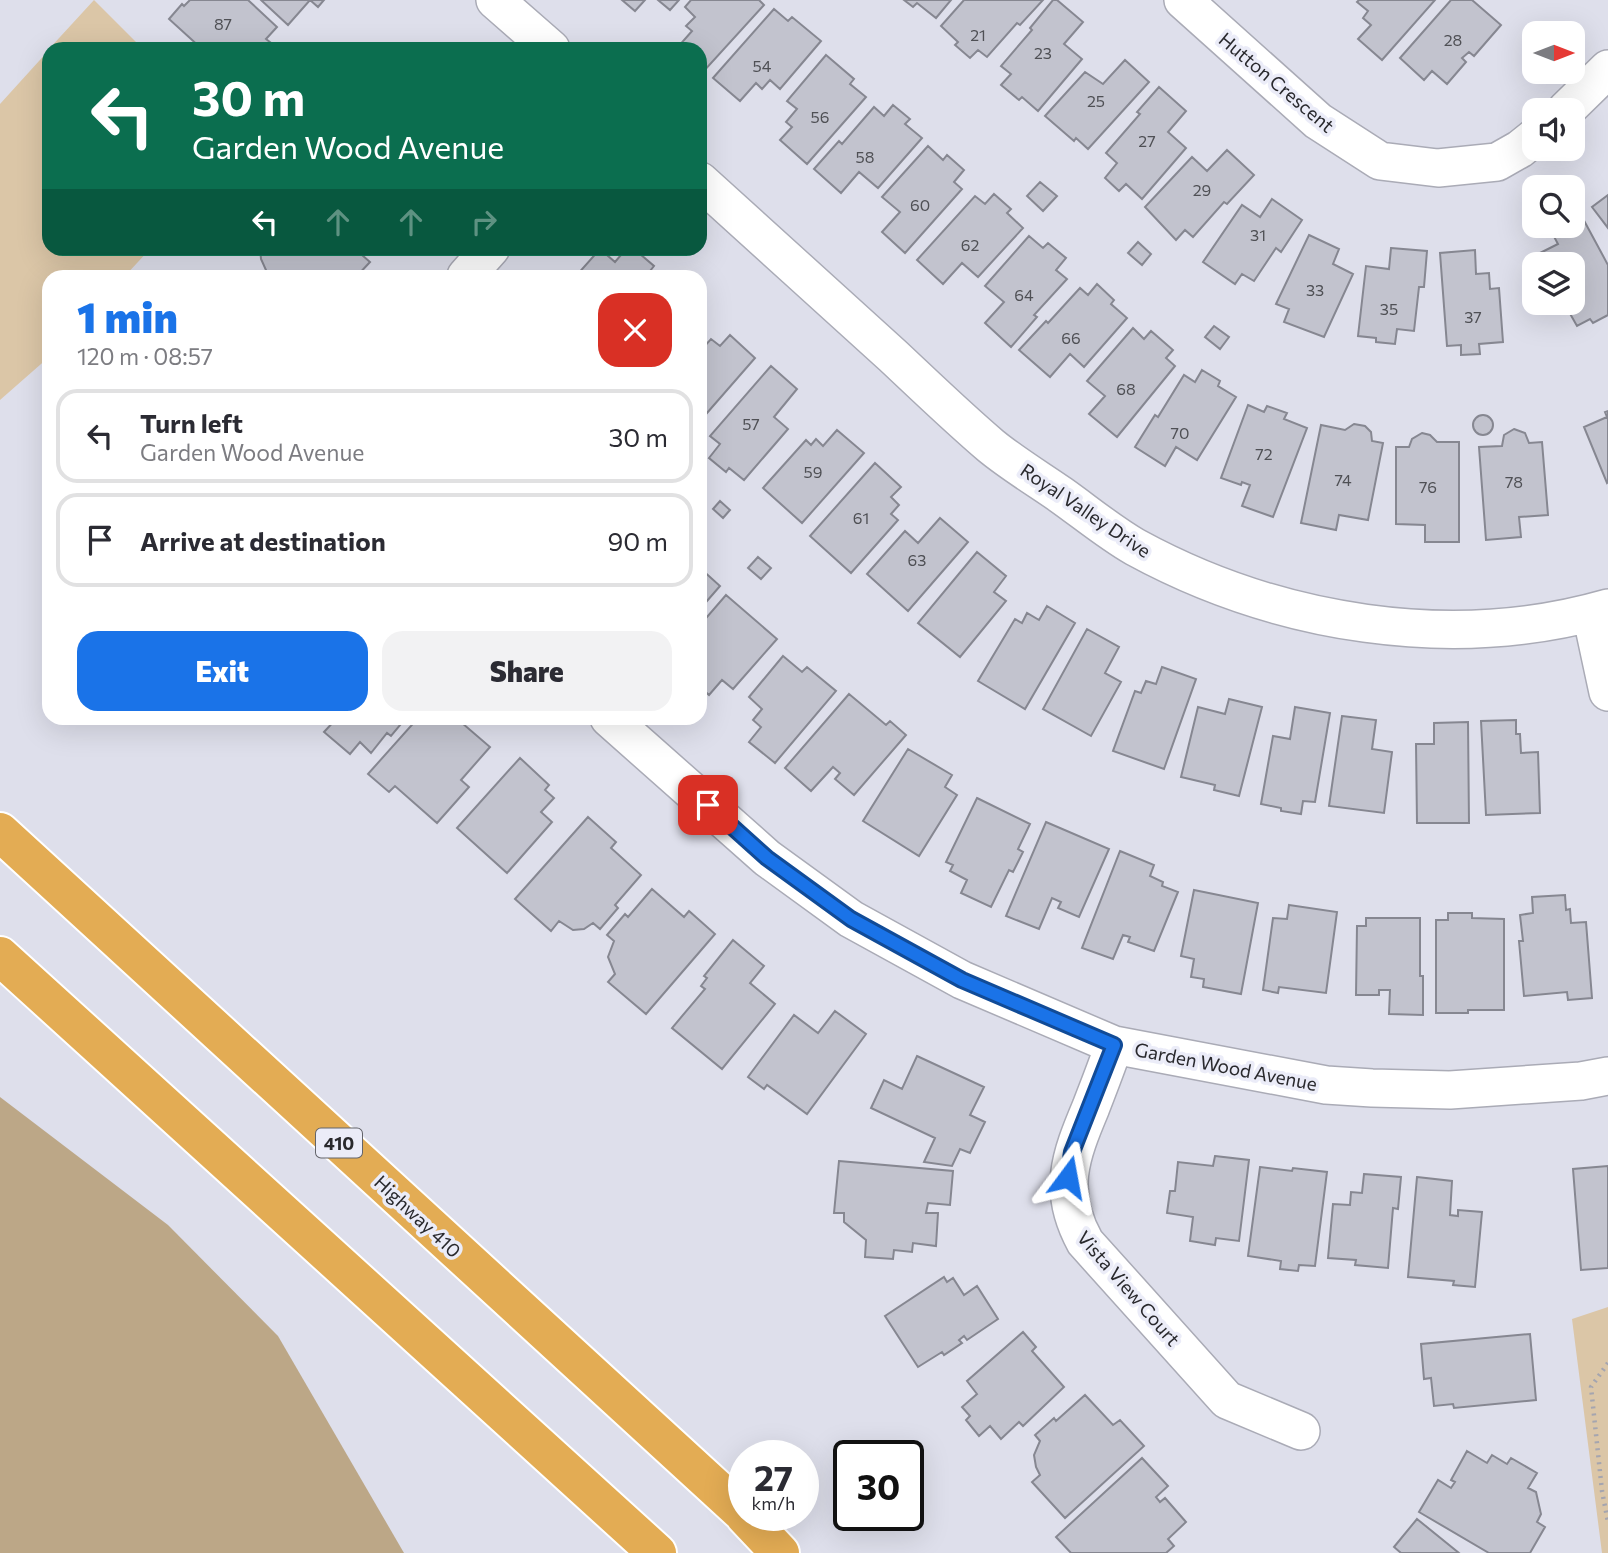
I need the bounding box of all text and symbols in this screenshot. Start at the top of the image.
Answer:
house number: 87 [214,14,232,33]
north arrow [1522,21,1586,84]
map controls [1522,21,1585,315]
house number: 21 [970,25,986,44]
street label: Hutton Crescent [1215,27,1339,137]
house number: 28 [1444,30,1462,49]
house number: 23 [1034,43,1052,62]
house number: 54 [753,56,772,75]
text: 30 m [192,66,305,126]
icon: left [77,70,168,161]
house number: 25 [1087,91,1105,110]
button: sound [1522,98,1585,161]
house number: 56 [811,107,829,126]
text: Garden Wood Avenue [192,126,504,166]
house number: 27 [1138,131,1156,150]
house number: 58 [856,147,874,166]
button: search [1522,175,1585,238]
house number: 29 [1193,180,1211,199]
house number: 60 [910,195,930,214]
icon: left [246,203,284,241]
icon: ahead [319,203,357,241]
icon: ahead [392,203,430,241]
icon: right [465,203,503,241]
house number: 31 [1250,225,1266,244]
house number: 62 [961,235,979,254]
button: layers [1522,252,1585,315]
house number: 33 [1306,280,1324,299]
house number: 64 [1014,285,1034,304]
text: 1 min [77,290,178,342]
button: close [598,293,672,367]
house number: 35 [1380,299,1398,318]
house number: 37 [1464,307,1482,326]
house number: 66 [1061,328,1081,347]
text: 120 m · 08:57 [77,342,213,370]
house number: 68 [1116,379,1136,398]
text: Turn left [140,407,243,438]
house number: 57 [742,414,760,433]
icon: left [81,417,119,455]
text: 30 m [609,421,668,452]
house number: 70 [1171,423,1189,442]
text: Garden Wood Avenue [140,438,364,466]
house number: 72 [1255,444,1273,463]
street label: Royal Valley Drive [1017,458,1155,562]
house number: 59 [804,462,822,481]
house number: 74 [1334,470,1352,489]
house number: 78 [1505,472,1523,491]
house number: 76 [1419,477,1437,496]
house number: 61 [853,508,869,527]
icon: arrive [81,521,119,559]
text: Arrive at destination [140,525,386,556]
text: 90 m [608,525,668,556]
house number: 63 [908,550,926,569]
button: Exit [77,631,368,711]
button: Share [382,631,672,711]
pin [678,775,738,835]
icon: arrive [689,786,727,824]
street label: Garden Wood Avenue [1133,1037,1319,1095]
road number: 410 [316,1128,362,1158]
position arrow [1031,1140,1105,1214]
street label: Highway 410 [370,1170,466,1262]
street label: Vista View Court [1073,1226,1185,1350]
speed limit sign: 30 [833,1440,924,1531]
text: 27 [754,1455,793,1498]
text: km/h [752,1492,795,1514]

